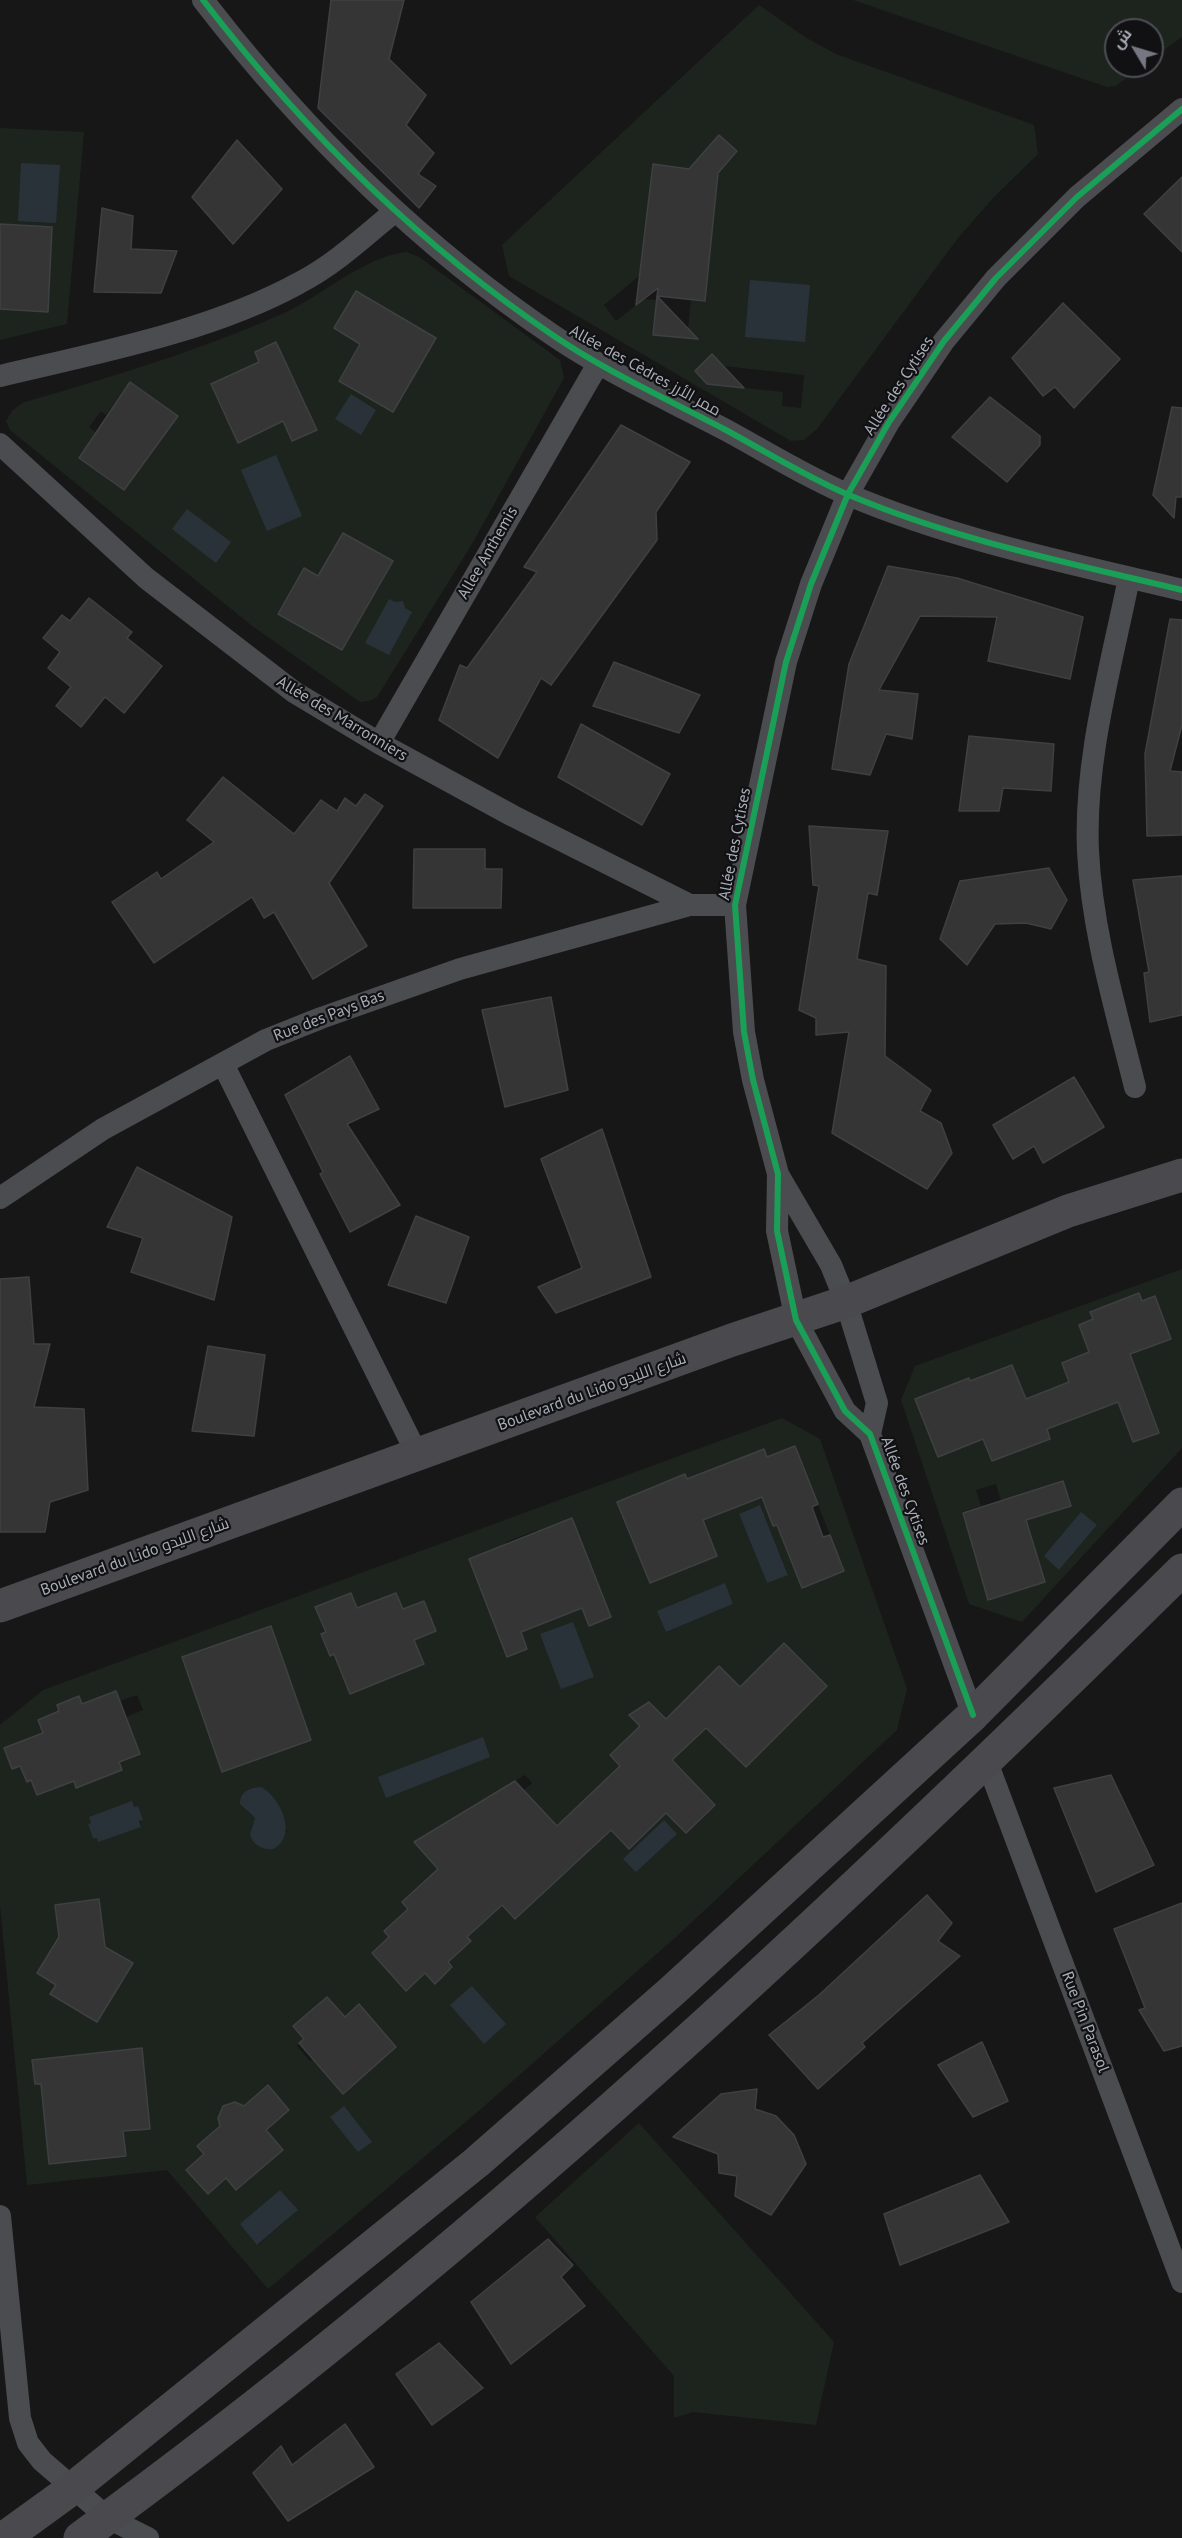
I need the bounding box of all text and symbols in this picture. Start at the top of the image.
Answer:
north arrow [1104,18,1164,78]
text: ش [1107,24,1136,52]
street label: Allée des Cèdres ممر الأرز [566,321,724,421]
street label: Allée des Cytises [860,333,938,439]
street label: Allee Anthemis [454,503,522,603]
street label: Allée des Marronniers [273,672,411,766]
street label: Allée des Cytises [715,786,755,902]
street label: Rue des Pays Bas [271,986,387,1046]
street label: Boulevard du Lido شارع الليدو [495,1349,689,1435]
street label: Allée des Cytises [876,1434,934,1548]
street label: Boulevard du Lido شارع الليدو [38,1514,232,1600]
street label: Rue Pin Parasol [1057,1969,1113,2075]

